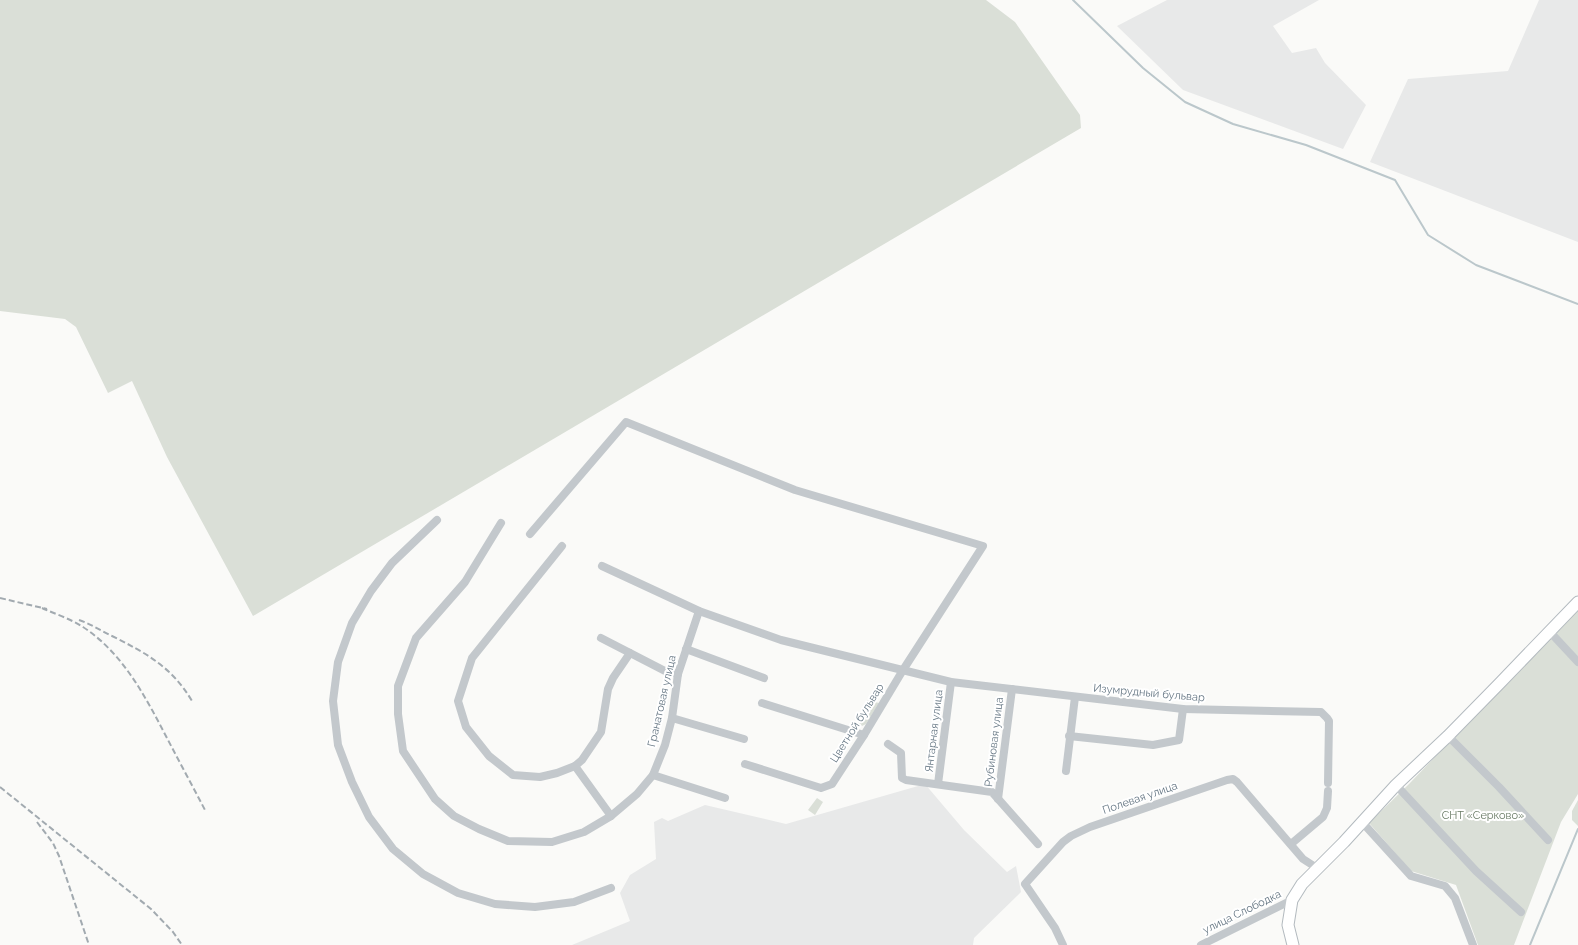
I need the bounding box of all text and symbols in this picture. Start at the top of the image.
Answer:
street label: Гранатовая улица [645,654,679,748]
street label: Цветной бульвар [827,681,887,765]
street label: Изумрудный бульвар [1093,682,1206,704]
street label: Янтарная улица [922,689,946,773]
street label: Рубиновая улица [982,696,1006,788]
street label: Полевая улица [1101,779,1179,817]
park label: СНТ «Серково» [1442,809,1524,822]
street label: улица Слободка [1201,887,1283,937]

